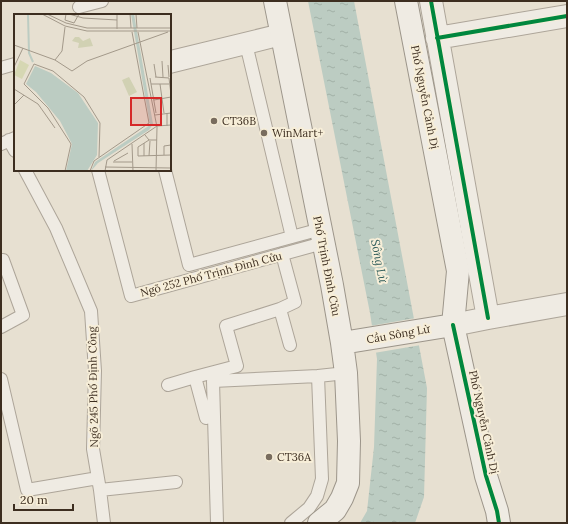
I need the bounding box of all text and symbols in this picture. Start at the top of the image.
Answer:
inset map [14,14,171,171]
street label: Phố Nguyễn Cảnh Dị [408,44,442,150]
place label: CT36B [222,114,256,128]
marker: CT36B [209,116,219,126]
place label: WinMart+ [272,126,323,140]
marker: WinMart+ [259,128,269,138]
street label: Phố Trịnh Đình Cửu [310,215,344,318]
water label: Sông Lừ [368,238,391,285]
street label: Ngõ 252 Phố Trịnh Đình Cửu [139,248,284,300]
street label: Cầu Sông Lừ [365,321,432,346]
street label: Ngõ 245 Phố Định Công [85,325,101,448]
street label: Phố Nguyễn Cảnh Dị [466,369,502,475]
place label: CT36A [277,450,312,464]
marker: CT36A [264,452,274,462]
scale bar [14,486,73,512]
text: 20 m [20,492,48,507]

